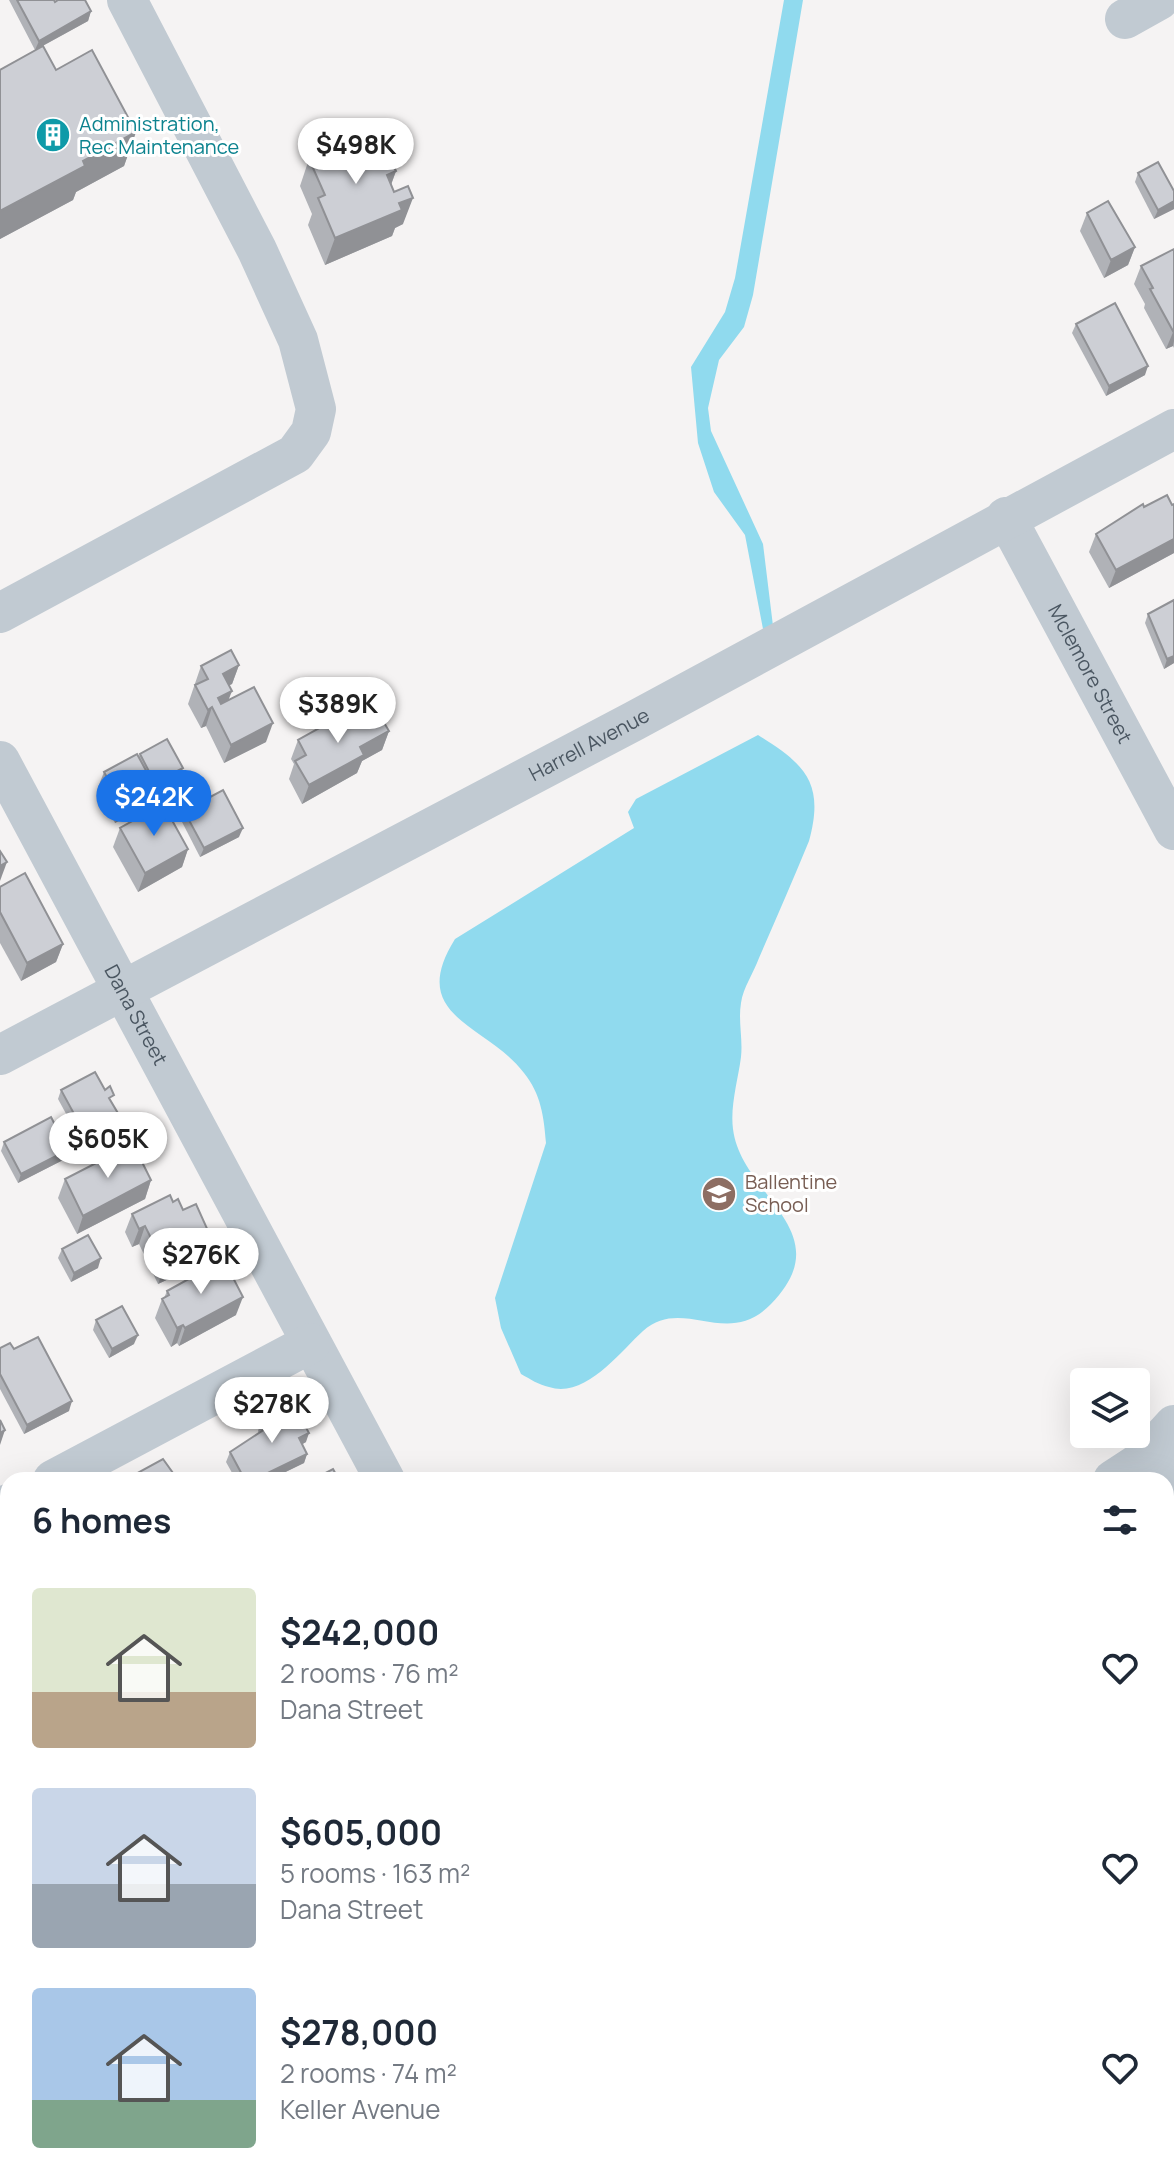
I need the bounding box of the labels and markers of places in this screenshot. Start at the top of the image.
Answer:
place label: Administration, Rec Maintenance [79,110,239,160]
building icon: Administration, Rec Maintenance [34,116,72,154]
pin: $498K [300,118,412,186]
pin: $389K [282,677,394,745]
pin: $242K [98,770,210,838]
pin: $605K [52,1112,164,1180]
place label: Ballentine School [745,1168,837,1218]
school or university icon: Ballentine School [700,1175,738,1213]
pin: $276K [145,1228,257,1296]
pin: $278K [216,1377,328,1445]

